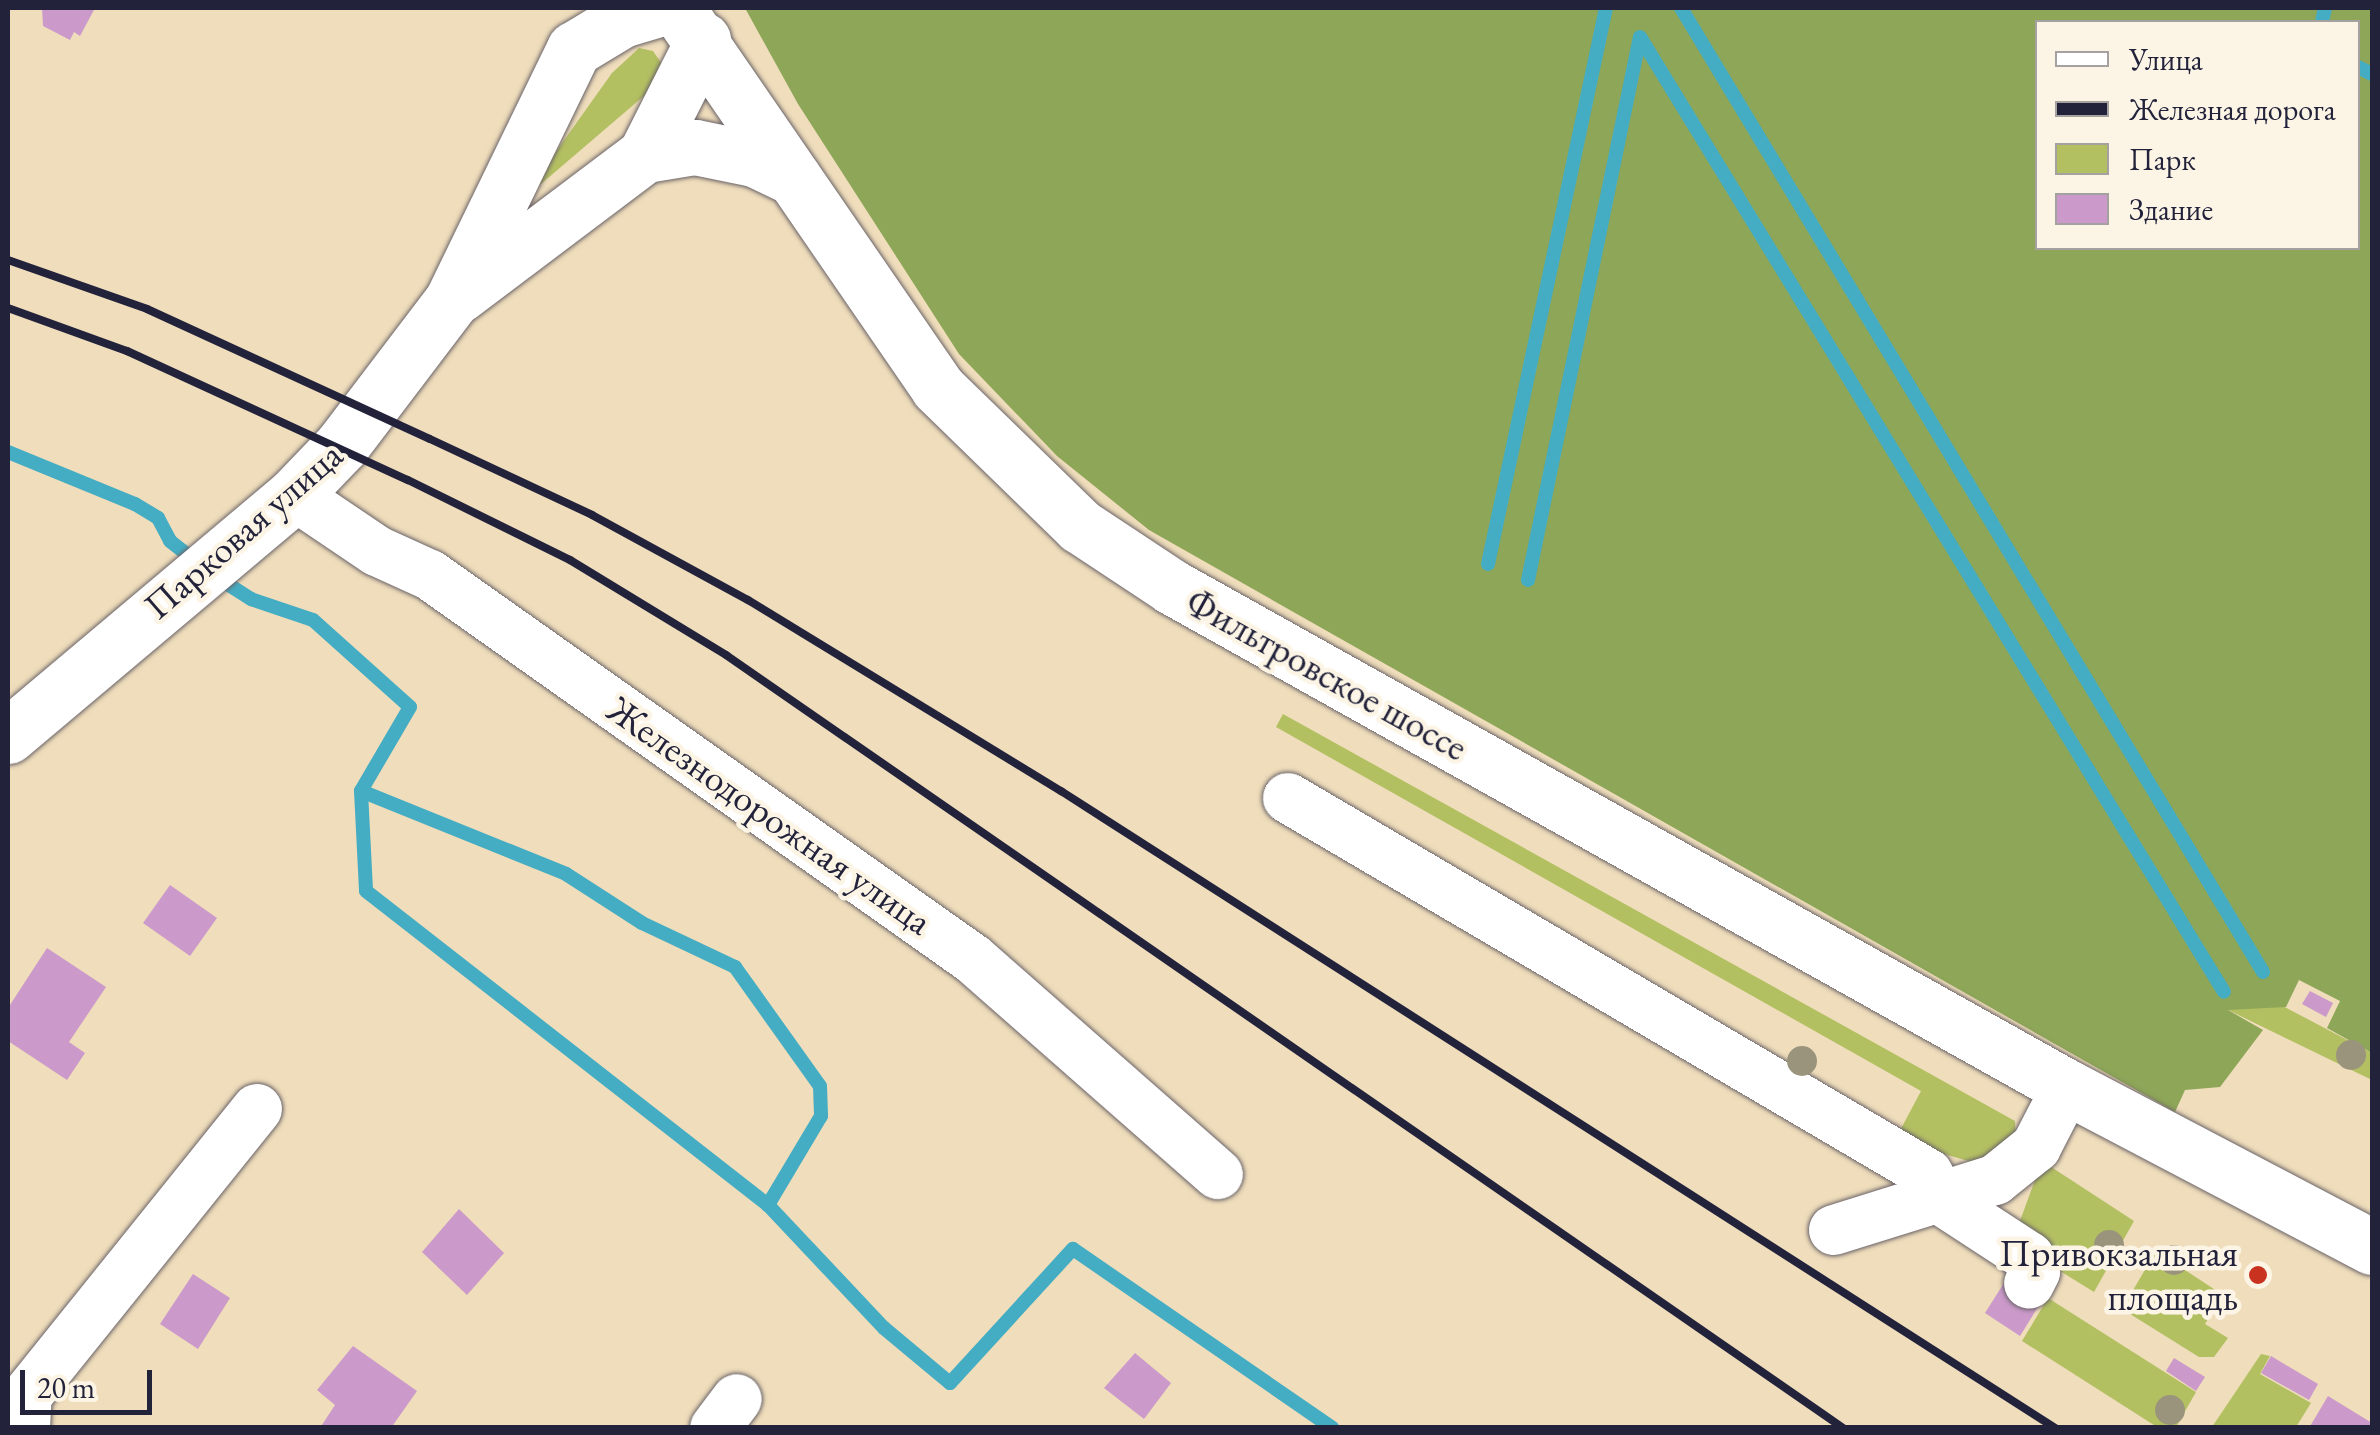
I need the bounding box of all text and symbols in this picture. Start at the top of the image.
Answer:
legend [2035,20,2360,250]
text: Улица [2129,40,2203,79]
text: Железная дорога [2129,90,2336,129]
text: Парк [2129,140,2196,179]
text: Здание [2129,190,2213,229]
street label: Парковая улица [135,432,351,628]
street label: Фильтровское шоссе [1179,578,1475,770]
street label: Железнодорожная улица [599,686,941,944]
place label: Привокзальная площадь [1999,1230,2238,1320]
marker: Привокзальная площадь [2247,1264,2269,1286]
scale bar [25,1350,158,1412]
text: 20 m [37,1368,95,1407]

